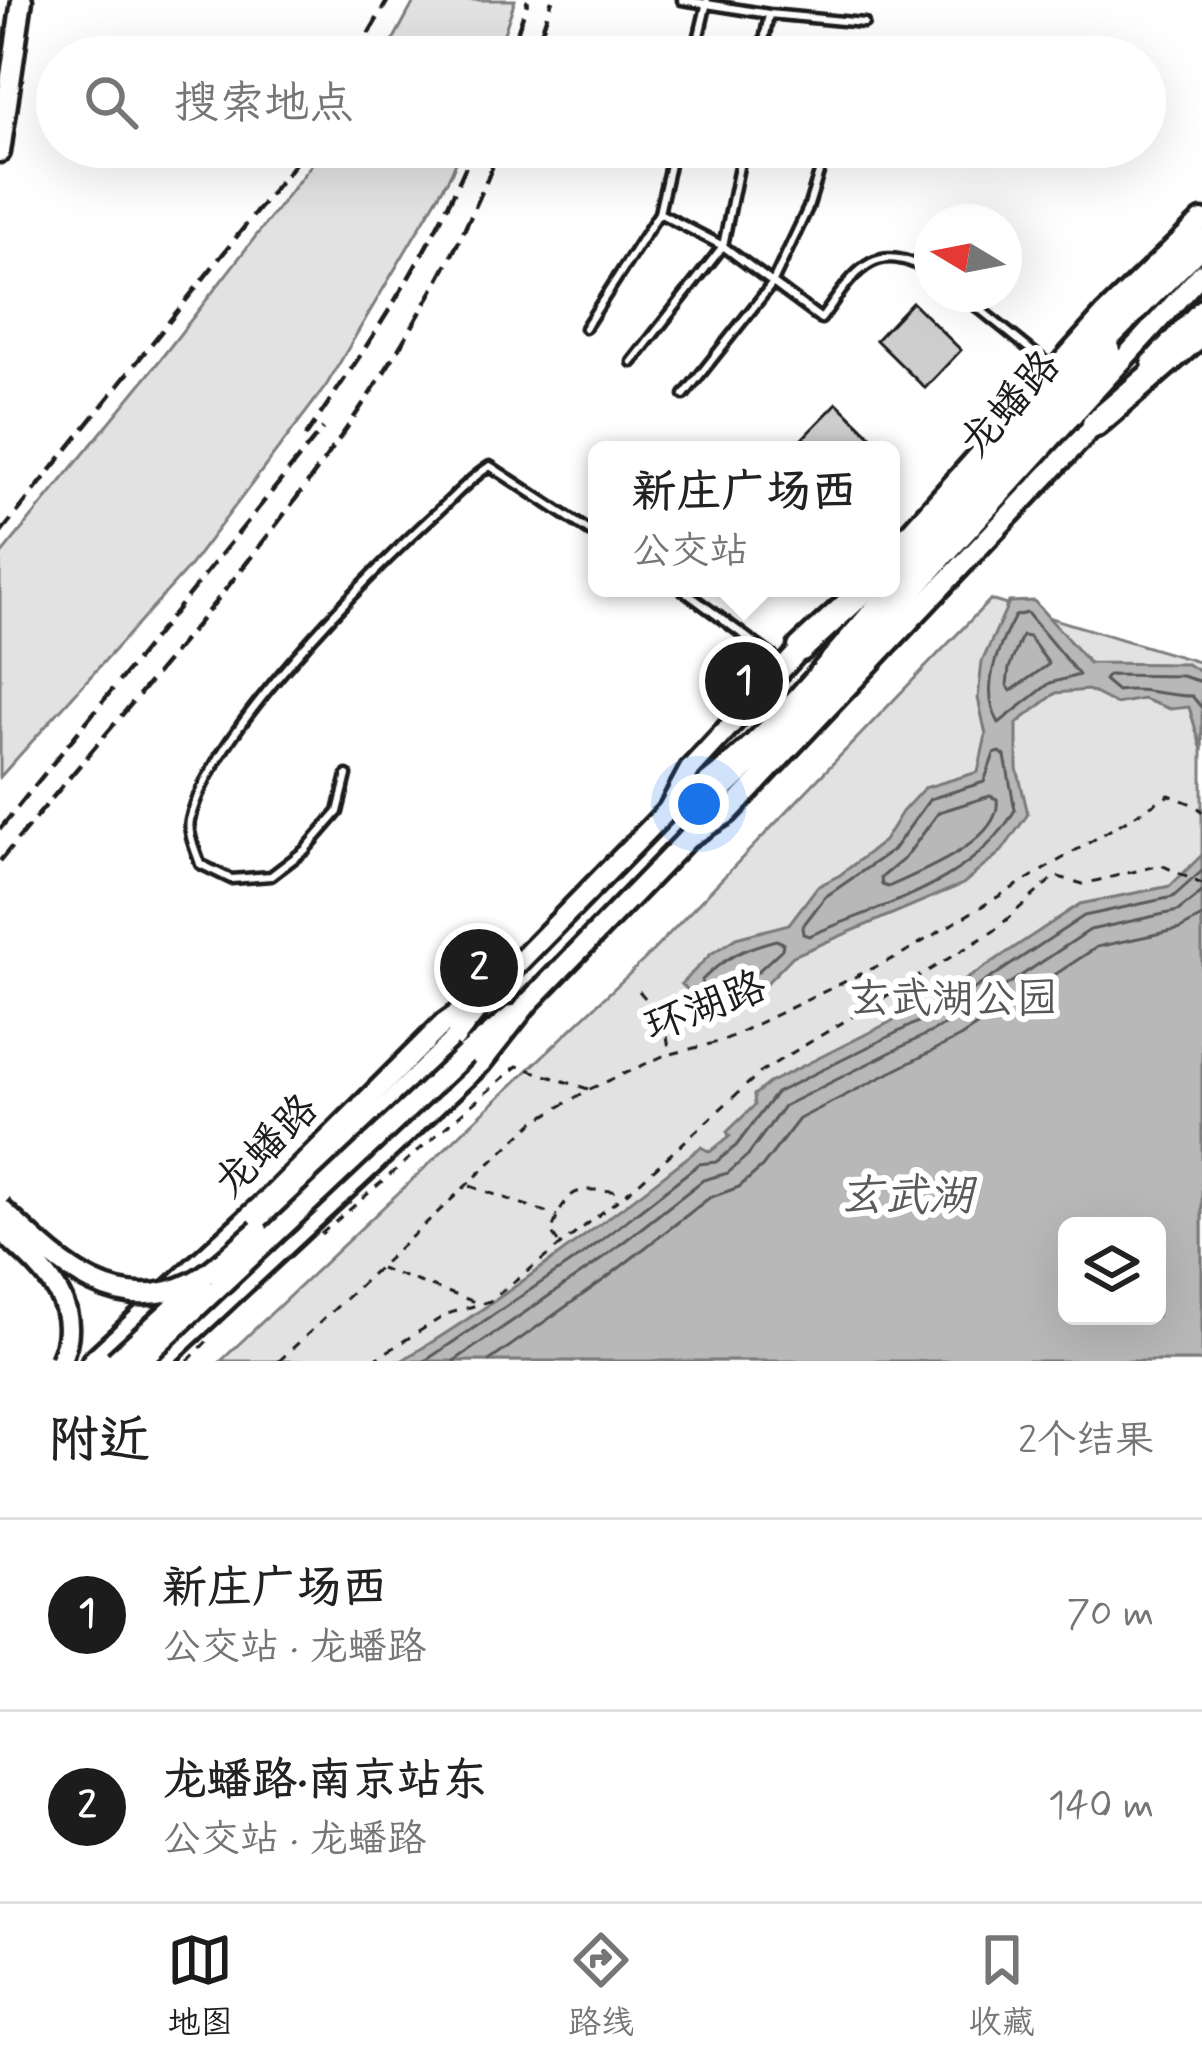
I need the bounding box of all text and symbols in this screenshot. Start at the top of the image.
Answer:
search box [36,36,1166,168]
icon: search [78,69,144,135]
text: 搜索地点 [174,75,354,134]
north arrow [914,204,1022,312]
street label: 龙蟠路 [948,340,1074,470]
popup [588,441,900,597]
text: 新庄广场西 [631,464,857,523]
text: 公交站 [631,527,749,578]
pin: 1 [705,636,783,726]
your location [669,774,729,834]
pin: 2 [440,923,518,1013]
street label: 环湖路 [637,960,775,1056]
park label: 玄武湖公园 [848,973,1058,1028]
street label: 龙蟠路 [203,1083,331,1211]
water label: 玄武湖 [838,1168,977,1227]
map controls [1058,1217,1166,1325]
button: layers [1058,1217,1166,1325]
text: 附近 [48,1409,150,1475]
text: 2个结果 [1018,1416,1154,1467]
text: 新庄广场西 [162,1560,387,1619]
text: 1 [78,1589,96,1640]
text: 70 m [1066,1589,1154,1640]
text: 公交站 · 龙蟠路 [162,1623,426,1674]
text: 龙蟠路·南京站东 [162,1752,487,1811]
text: 2 [77,1781,97,1832]
text: 140 m [1048,1781,1154,1832]
text: 公交站 · 龙蟠路 [162,1815,426,1866]
tab: 地图 [167,1927,233,2046]
tab: 路线 [568,1927,634,2046]
tab: 收藏 [969,1927,1035,2046]

